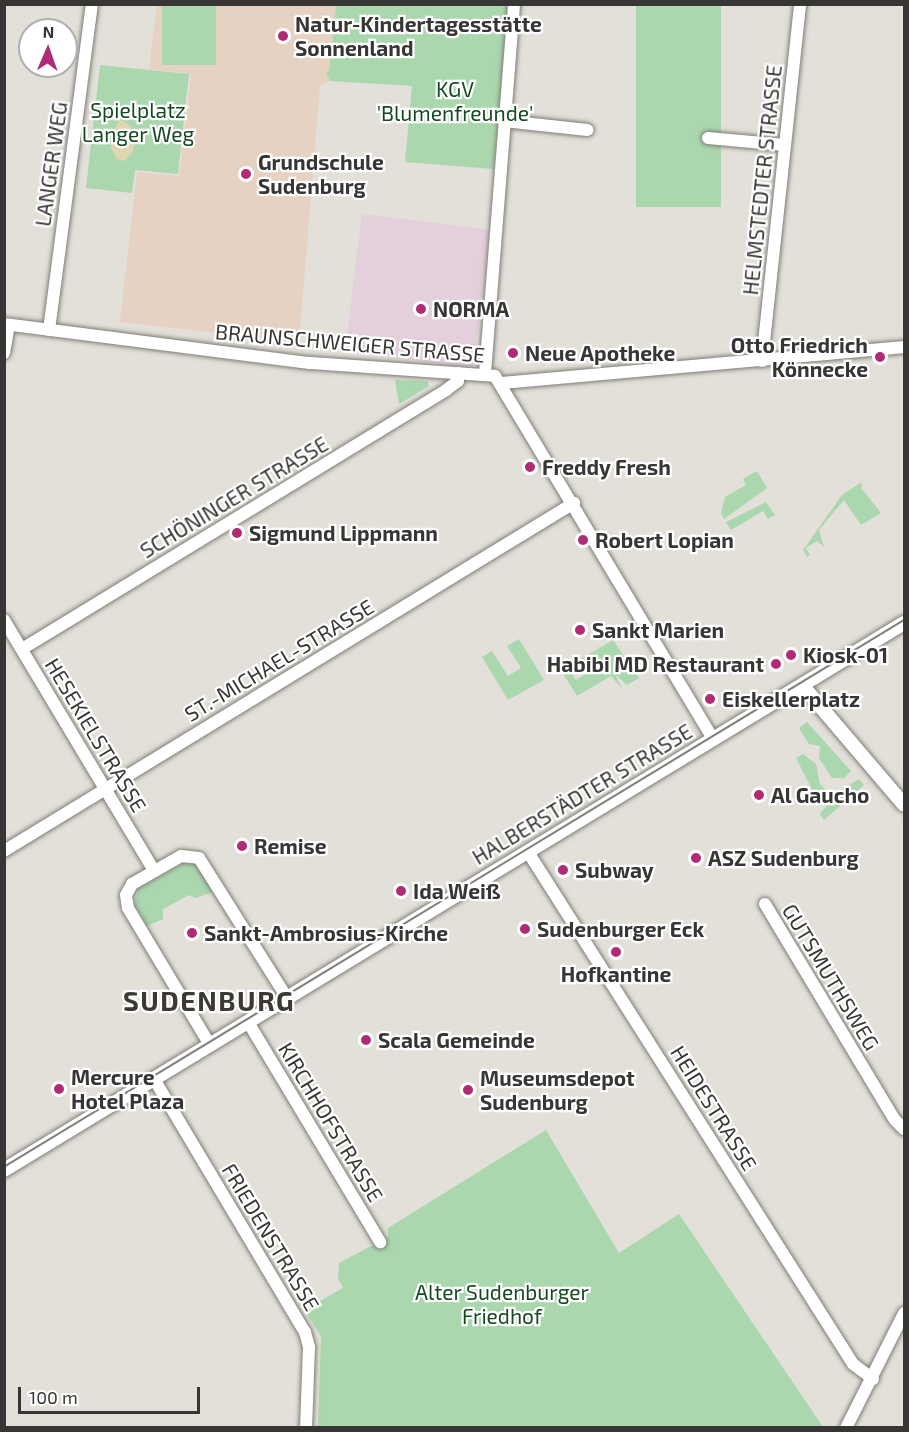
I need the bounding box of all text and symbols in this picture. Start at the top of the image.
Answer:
place label: Natur-Kindertagesstätte Sonnenland [295,11,542,61]
north arrow [18,18,78,78]
text: N [42,22,55,41]
marker: Natur-Kindertagesstätte Sonnenland [276,29,290,43]
street label: HELMSTEDTER STRASSE [737,64,787,296]
park label: KGV 'Blumenfreunde' [377,76,533,126]
park label: Spielplatz Langer Weg [81,97,195,147]
street label: LANGER WEG [30,100,72,228]
place label: Grundschule Sudenburg [258,149,384,199]
marker: Grundschule Sudenburg [239,167,253,181]
place label: NORMA [433,296,509,322]
marker: NORMA [414,302,428,316]
street label: BRAUNSCHWEIGER STRASSE [214,319,486,367]
place label: Otto Friedrich Könnecke [731,332,868,382]
place label: Neue Apotheke [525,340,676,366]
marker: Neue Apotheke [506,346,520,360]
marker: Otto Friedrich Könnecke [873,350,887,364]
street label: SCHÖNINGER STRASSE [135,431,333,563]
place label: Freddy Fresh [542,454,671,480]
marker: Freddy Fresh [523,460,537,474]
place label: Sigmund Lippmann [249,520,438,546]
marker: Sigmund Lippmann [230,526,244,540]
place label: Robert Lopian [595,527,734,553]
marker: Robert Lopian [576,533,590,547]
street label: ST.-MICHAEL-STRASSE [180,594,378,726]
place label: Sankt Marien [592,617,724,643]
marker: Sankt Marien [573,623,587,637]
place label: Kiosk-01 [803,642,888,668]
marker: Kiosk-01 [784,648,798,662]
place label: Habibi MD Restaurant [547,651,764,677]
street label: HESEKIELSTRASSE [40,653,152,817]
marker: Habibi MD Restaurant [769,657,783,671]
place label: Eiskellerplatz [722,686,860,712]
marker: Eiskellerplatz [703,692,717,706]
street label: HALBERSTÄDTER STRASSE [467,718,697,870]
place label: Al Gaucho [771,782,870,808]
marker: Al Gaucho [752,788,766,802]
place label: Remise [254,833,327,859]
marker: Remise [235,839,249,853]
place label: ASZ Sudenburg [708,845,859,871]
marker: ASZ Sudenburg [689,851,703,865]
place label: Subway [575,857,654,883]
marker: Subway [556,863,570,877]
place label: Ida Weiß [413,878,501,904]
marker: Ida Weiß [394,884,408,898]
street label: GUTSMUTHSWEG [777,899,885,1055]
place label: Sudenburger Eck [537,916,705,942]
place label: Sankt-Ambrosius-Kirche [204,920,448,946]
marker: Sudenburger Eck [518,922,532,936]
marker: Sankt-Ambrosius-Kirche [185,926,199,940]
marker: Hofkantine [609,945,623,959]
place label: Hofkantine [561,961,671,987]
district label: SUDENBURG [123,985,295,1017]
place label: Scala Gemeinde [378,1027,535,1053]
marker: Scala Gemeinde [359,1033,373,1047]
street label: KIRCHHOFSTRASSE [273,1038,389,1206]
street label: HEIDESTRASSE [666,1041,762,1175]
place label: Mercure Hotel Plaza [71,1064,185,1114]
place label: Museumsdepot Sudenburg [480,1065,635,1115]
marker: Mercure Hotel Plaza [52,1082,66,1096]
marker: Museumsdepot Sudenburg [461,1083,475,1097]
street label: FRIEDENSTRASSE [217,1159,325,1315]
park label: Alter Sudenburger Friedhof [415,1279,589,1329]
scale bar [21,1375,202,1413]
text: 100 m [29,1386,78,1408]

